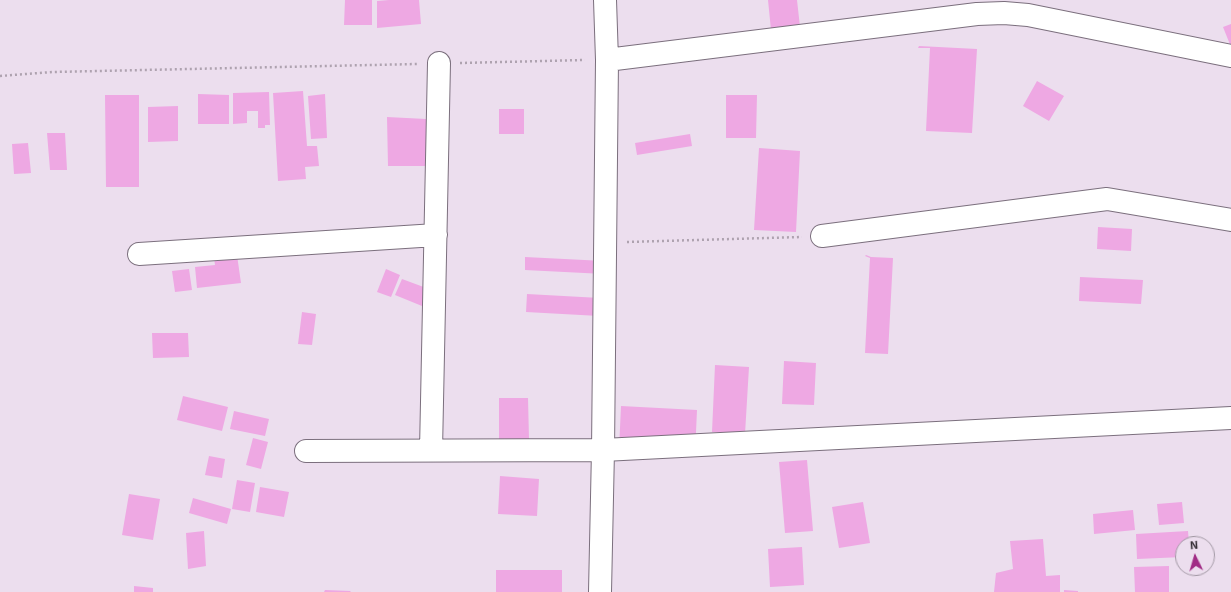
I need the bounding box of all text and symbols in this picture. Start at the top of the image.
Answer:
north arrow [1175,536,1215,576]
text: N [1189,538,1199,551]

